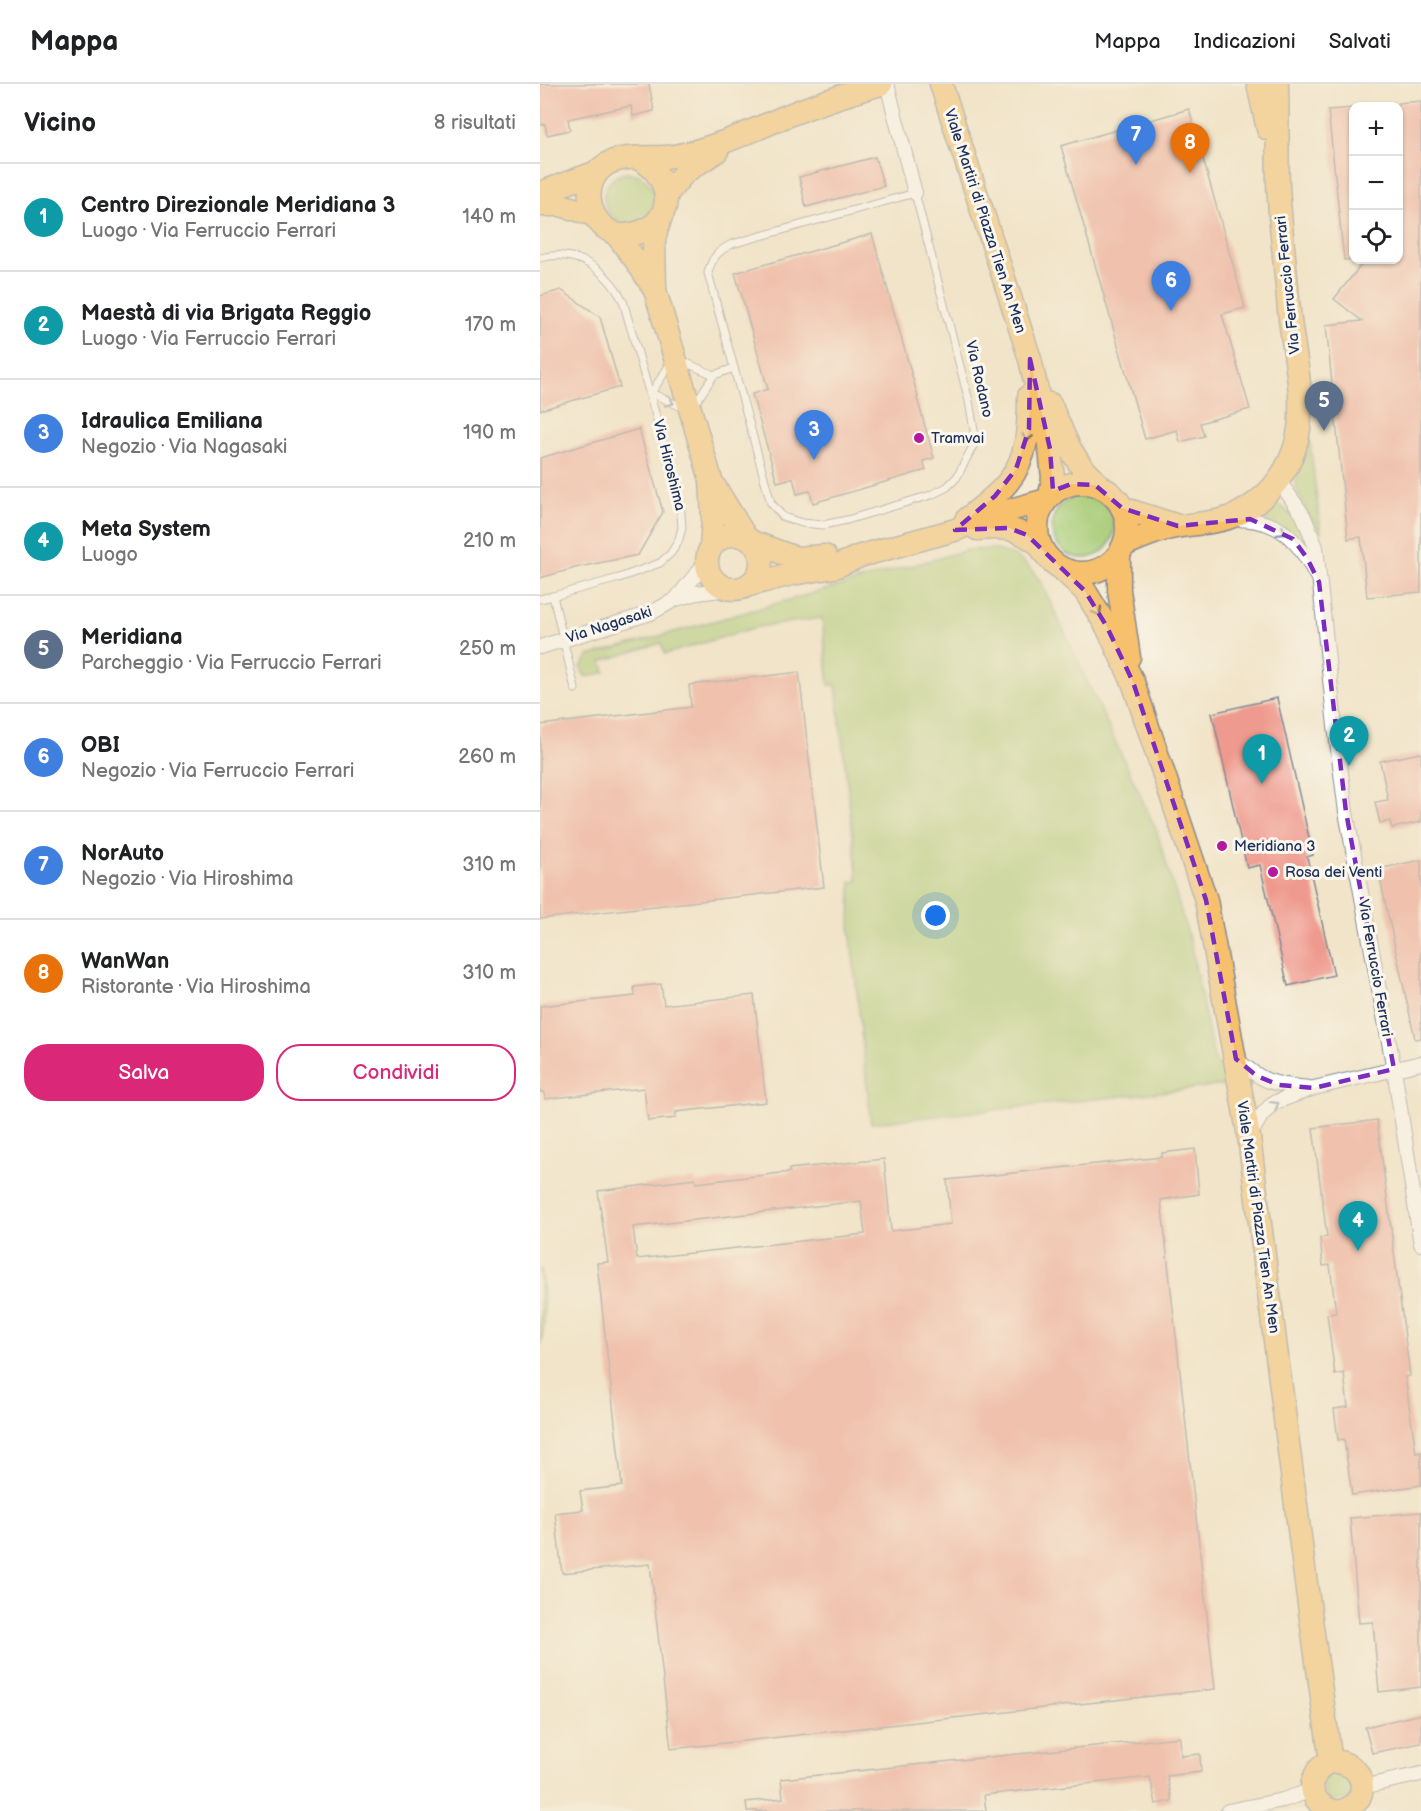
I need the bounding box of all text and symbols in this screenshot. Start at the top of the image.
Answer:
text: Mappa [30,25,118,58]
text: Mappa [1094,29,1161,54]
text: Indicazioni [1194,29,1296,54]
text: Salvati [1329,29,1391,54]
map controls [1349,102,1403,264]
button: + [1349,102,1403,156]
street label: Viale Martiri di Piazza Tien An Men [940,106,1030,336]
text: Vicino [24,108,96,139]
text: 8 risultati [434,111,516,135]
pin: 7 [1116,116,1156,165]
pin: 8 [1170,124,1210,173]
button: − [1349,156,1403,210]
text: Centro Direzionale Meridiana 3 [81,192,395,219]
text: 1 [39,205,48,229]
text: 140 m [462,205,516,229]
button: locate [1349,210,1403,264]
street label: Via Ferruccio Ferrari [1271,215,1305,355]
text: Luogo · Via Ferruccio Ferrari [81,219,336,243]
pin: 6 [1152,262,1190,311]
text: Maestà di via Brigata Reggio [81,300,371,327]
text: 2 [38,313,49,337]
text: 170 m [465,313,516,337]
text: Luogo · Via Ferruccio Ferrari [81,327,336,351]
street label: Via Rodano [961,339,997,419]
pin: 5 [1304,382,1344,431]
one-way arrow [664,395,675,407]
text: Idraulica Emiliana [81,408,263,435]
pin: 3 [794,410,834,460]
street label: Via Hiroshima [648,417,690,513]
text: 3 [38,421,49,445]
text: 190 m [463,421,516,445]
place label: Tramvai [931,429,984,448]
marker: Tramvai [912,431,926,445]
one-way arrow [1021,433,1034,443]
text: Negozio · Via Nagasaki [81,435,287,459]
text: Meta System [81,516,211,543]
one-way arrow [1276,524,1286,536]
text: 4 [38,529,49,553]
text: 210 m [463,529,516,553]
text: Luogo [81,543,138,567]
street label: Via Nagasaki [564,602,654,648]
one-way arrow [1091,606,1103,616]
text: Meridiana [81,624,183,651]
text: 5 [38,637,49,661]
text: 250 m [459,637,516,661]
text: Parcheggio · Via Ferruccio Ferrari [81,651,382,675]
pin: 2 [1330,716,1368,766]
text: OBI [81,732,120,759]
pin: 1 [1242,734,1282,784]
text: 6 [37,745,50,769]
text: 260 m [458,745,516,769]
text: Negozio · Via Ferruccio Ferrari [81,759,354,783]
place label: Meridiana 3 [1234,837,1316,856]
marker: Meridiana 3 [1215,839,1229,853]
text: NorAuto [81,840,164,867]
text: 7 [38,853,49,877]
text: 310 m [462,853,516,877]
place label: Rosa dei Venti [1285,863,1382,882]
marker: Rosa dei Venti [1266,865,1280,879]
text: Negozio · Via Hiroshima [81,867,293,891]
street label: Via Ferruccio Ferrari [1354,898,1396,1038]
your location [921,901,950,930]
text: WanWan [81,948,169,975]
text: 8 [37,961,50,985]
text: 310 m [462,961,516,985]
text: Ristorante · Via Hiroshima [81,975,311,999]
button: Salva [24,1044,264,1101]
button: Condividi [276,1044,516,1101]
street label: Viale Martiri di Piazza Tien An Men [1232,1099,1284,1335]
one-way arrow [1269,1100,1279,1112]
pin: 4 [1338,1202,1378,1251]

